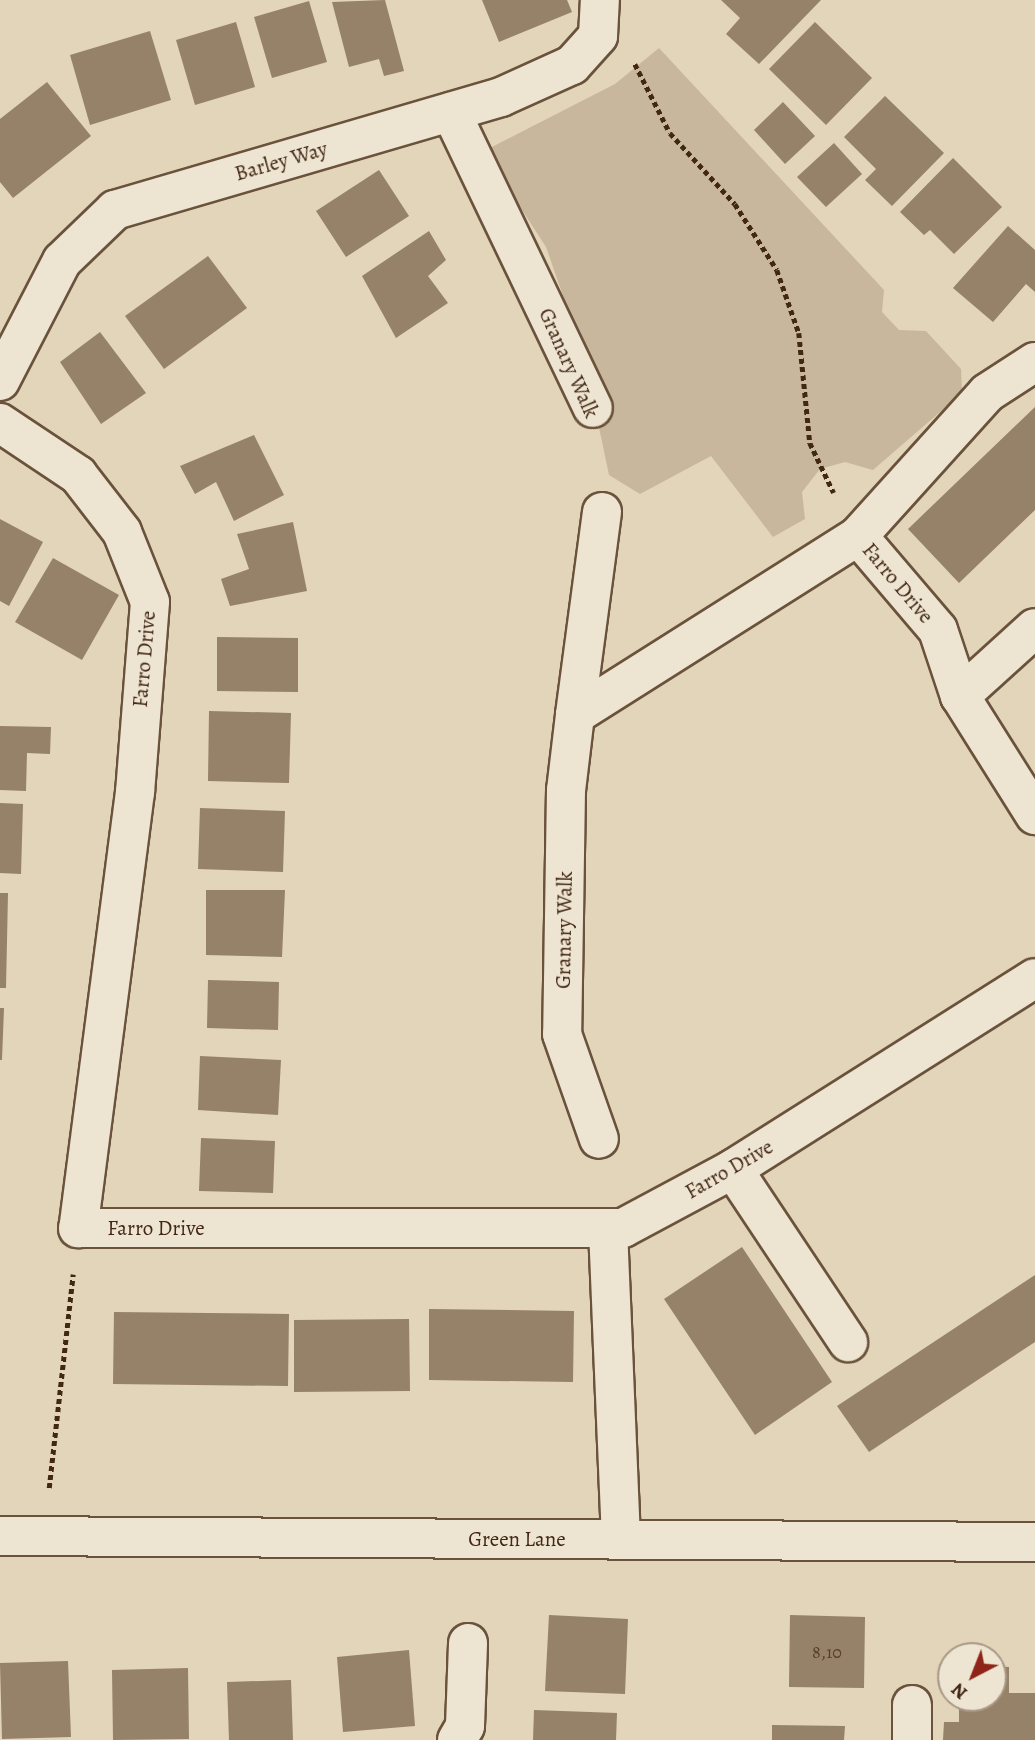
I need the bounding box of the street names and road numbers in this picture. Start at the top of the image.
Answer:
street label: Barley Way [232,136,330,186]
street label: Granary Walk [534,304,604,422]
street label: Farro Drive [857,538,939,628]
street label: Farro Drive [127,609,161,709]
street label: Granary Walk [550,871,578,989]
street label: Farro Drive [681,1134,777,1204]
street label: Farro Drive [107,1215,205,1241]
street label: Green Lane [468,1526,566,1552]

